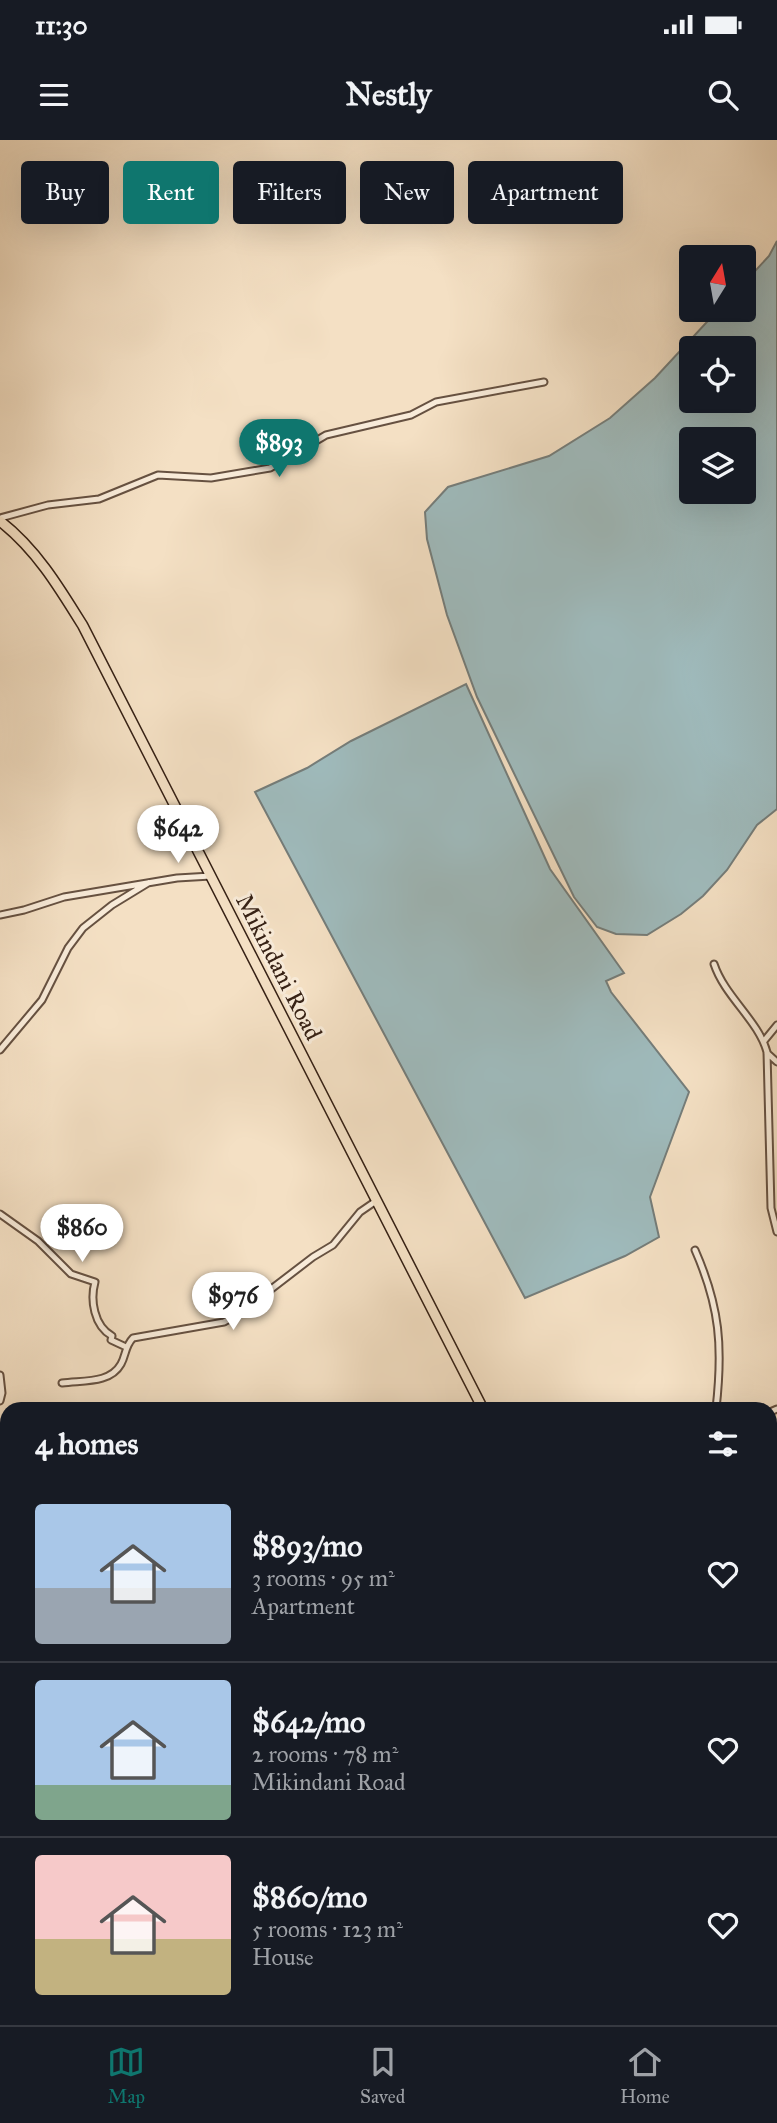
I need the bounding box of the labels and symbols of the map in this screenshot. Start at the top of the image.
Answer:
north arrow [679,245,756,322]
pin: $893 [238,420,320,479]
pin: $642 [137,806,219,865]
street label: Mikindani Road [229,889,329,1045]
pin: $860 [41,1204,123,1264]
pin: $976 [192,1272,274,1332]

